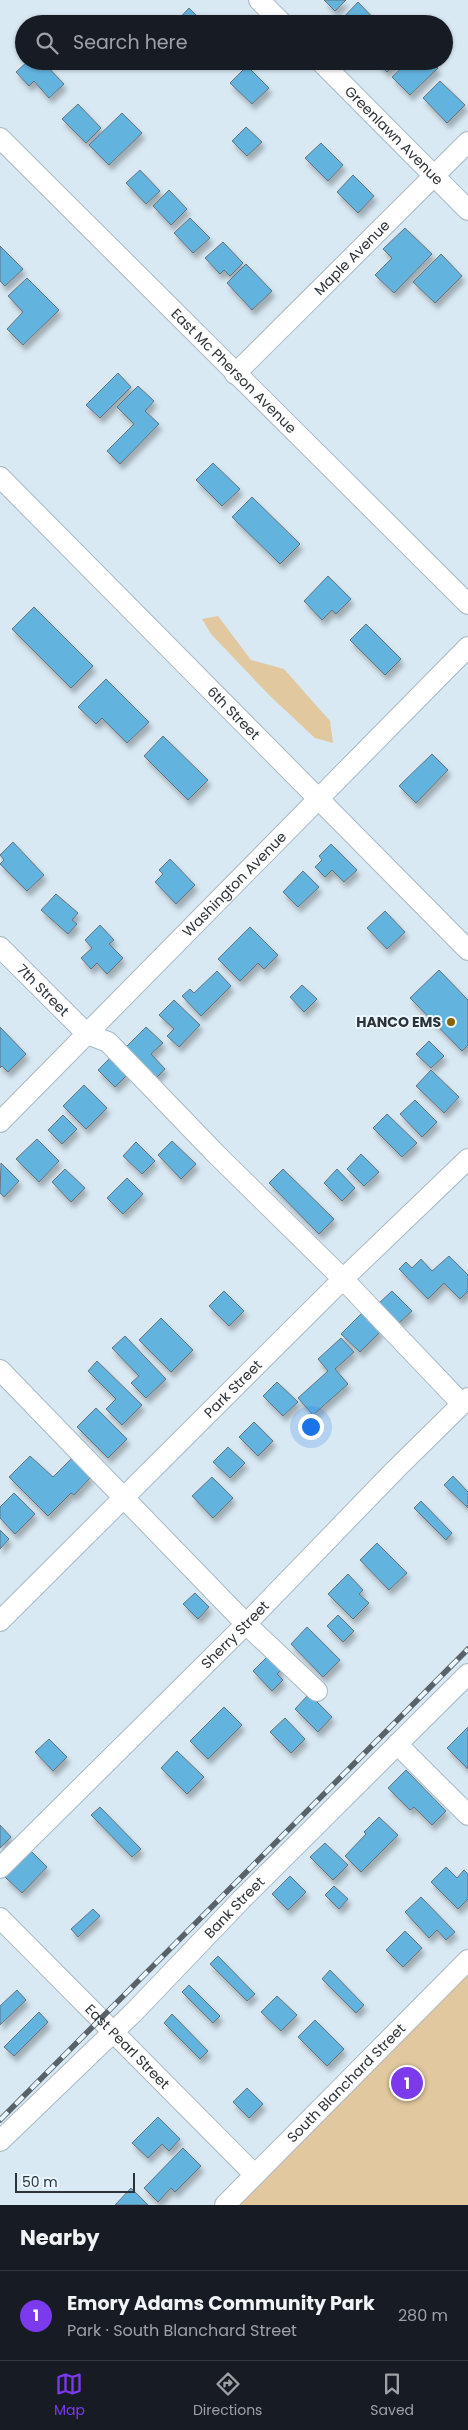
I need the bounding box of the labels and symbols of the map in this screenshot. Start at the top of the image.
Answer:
street label: Greenlawn Avenue [340,82,448,190]
street label: Maple Avenue [310,215,394,300]
street label: East Mc Pherson Avenue [167,304,301,438]
street label: 6th Street [203,682,264,744]
street label: Washington Avenue [178,827,291,941]
street label: 7th Street [13,960,74,1021]
place label: HANCO EMS [356,1012,441,1032]
marker: HANCO EMS [445,1016,457,1028]
street label: Park Street [199,1355,267,1422]
your location [298,1414,324,1440]
street label: Sherry Street [196,1596,273,1673]
street label: Bank Street [200,1872,269,1943]
street label: East Pearl Street [81,1999,174,2093]
street label: South Blanchard Street [282,2019,410,2147]
pin: 1 [391,2064,423,2102]
scale bar [15,2170,135,2193]

